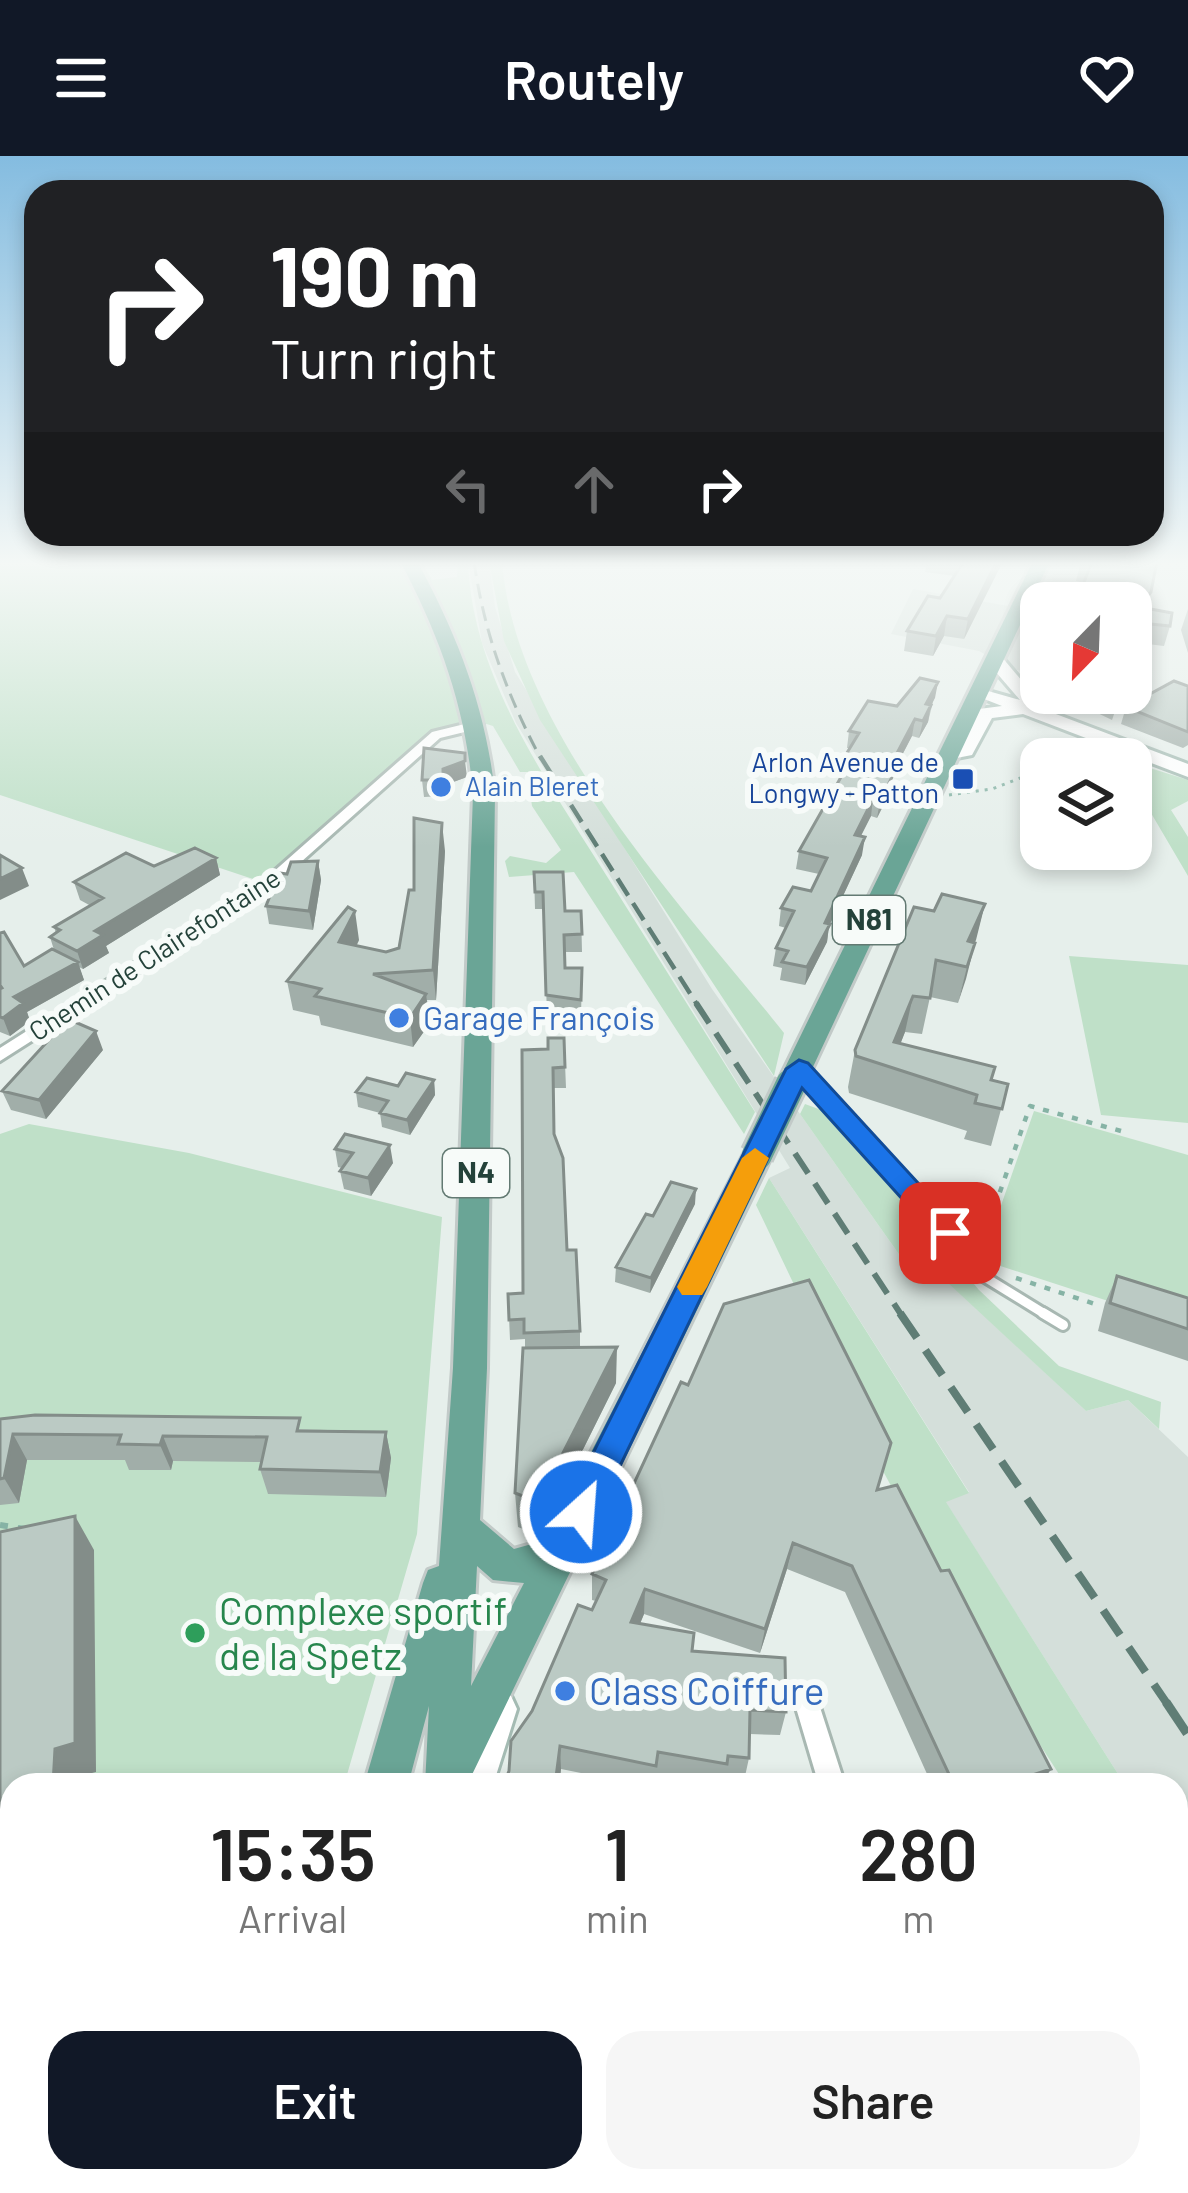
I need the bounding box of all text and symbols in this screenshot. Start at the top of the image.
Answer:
icon: menu [48,45,114,111]
icon: heart [1074,45,1140,111]
text: Routely [504,46,684,111]
text: 190 m [270,223,479,324]
icon: right [72,228,228,384]
text: Turn right [270,325,498,390]
icon: left [435,456,501,522]
icon: ahead [561,456,627,522]
icon: right [687,456,753,522]
north arrow [1020,582,1152,714]
map controls [1020,582,1152,870]
button: layers [1020,738,1152,870]
place label: Arlon Avenue de Longwy - Patton [748,745,939,808]
marker: Arlon Avenue de Longwy - Patton [950,766,976,792]
place label: Alain Bleret [465,769,600,801]
marker: Alain Bleret [428,774,454,800]
street label: Chemin de Clairefontaine [22,860,285,1047]
road number: N81 [833,896,905,944]
place label: Garage François [423,997,655,1037]
marker: Garage François [386,1005,412,1031]
road number: N4 [443,1149,509,1197]
pin [899,1182,1001,1284]
icon: arrive [917,1200,983,1266]
position arrow [518,1449,644,1575]
place label: Complexe sportif de la Spetz [219,1586,507,1678]
marker: Complexe sportif de la Spetz [182,1620,208,1646]
place label: Class Coiffure [589,1666,825,1713]
marker: Class Coiffure [552,1678,578,1704]
text: 15:35 [210,1809,376,1895]
text: 1 [605,1809,630,1895]
text: 280 [859,1809,978,1895]
text: Arrival [238,1894,347,1941]
text: min [586,1894,649,1941]
text: m [902,1894,935,1941]
button: Exit [48,2031,582,2169]
button: Share [606,2031,1140,2169]

